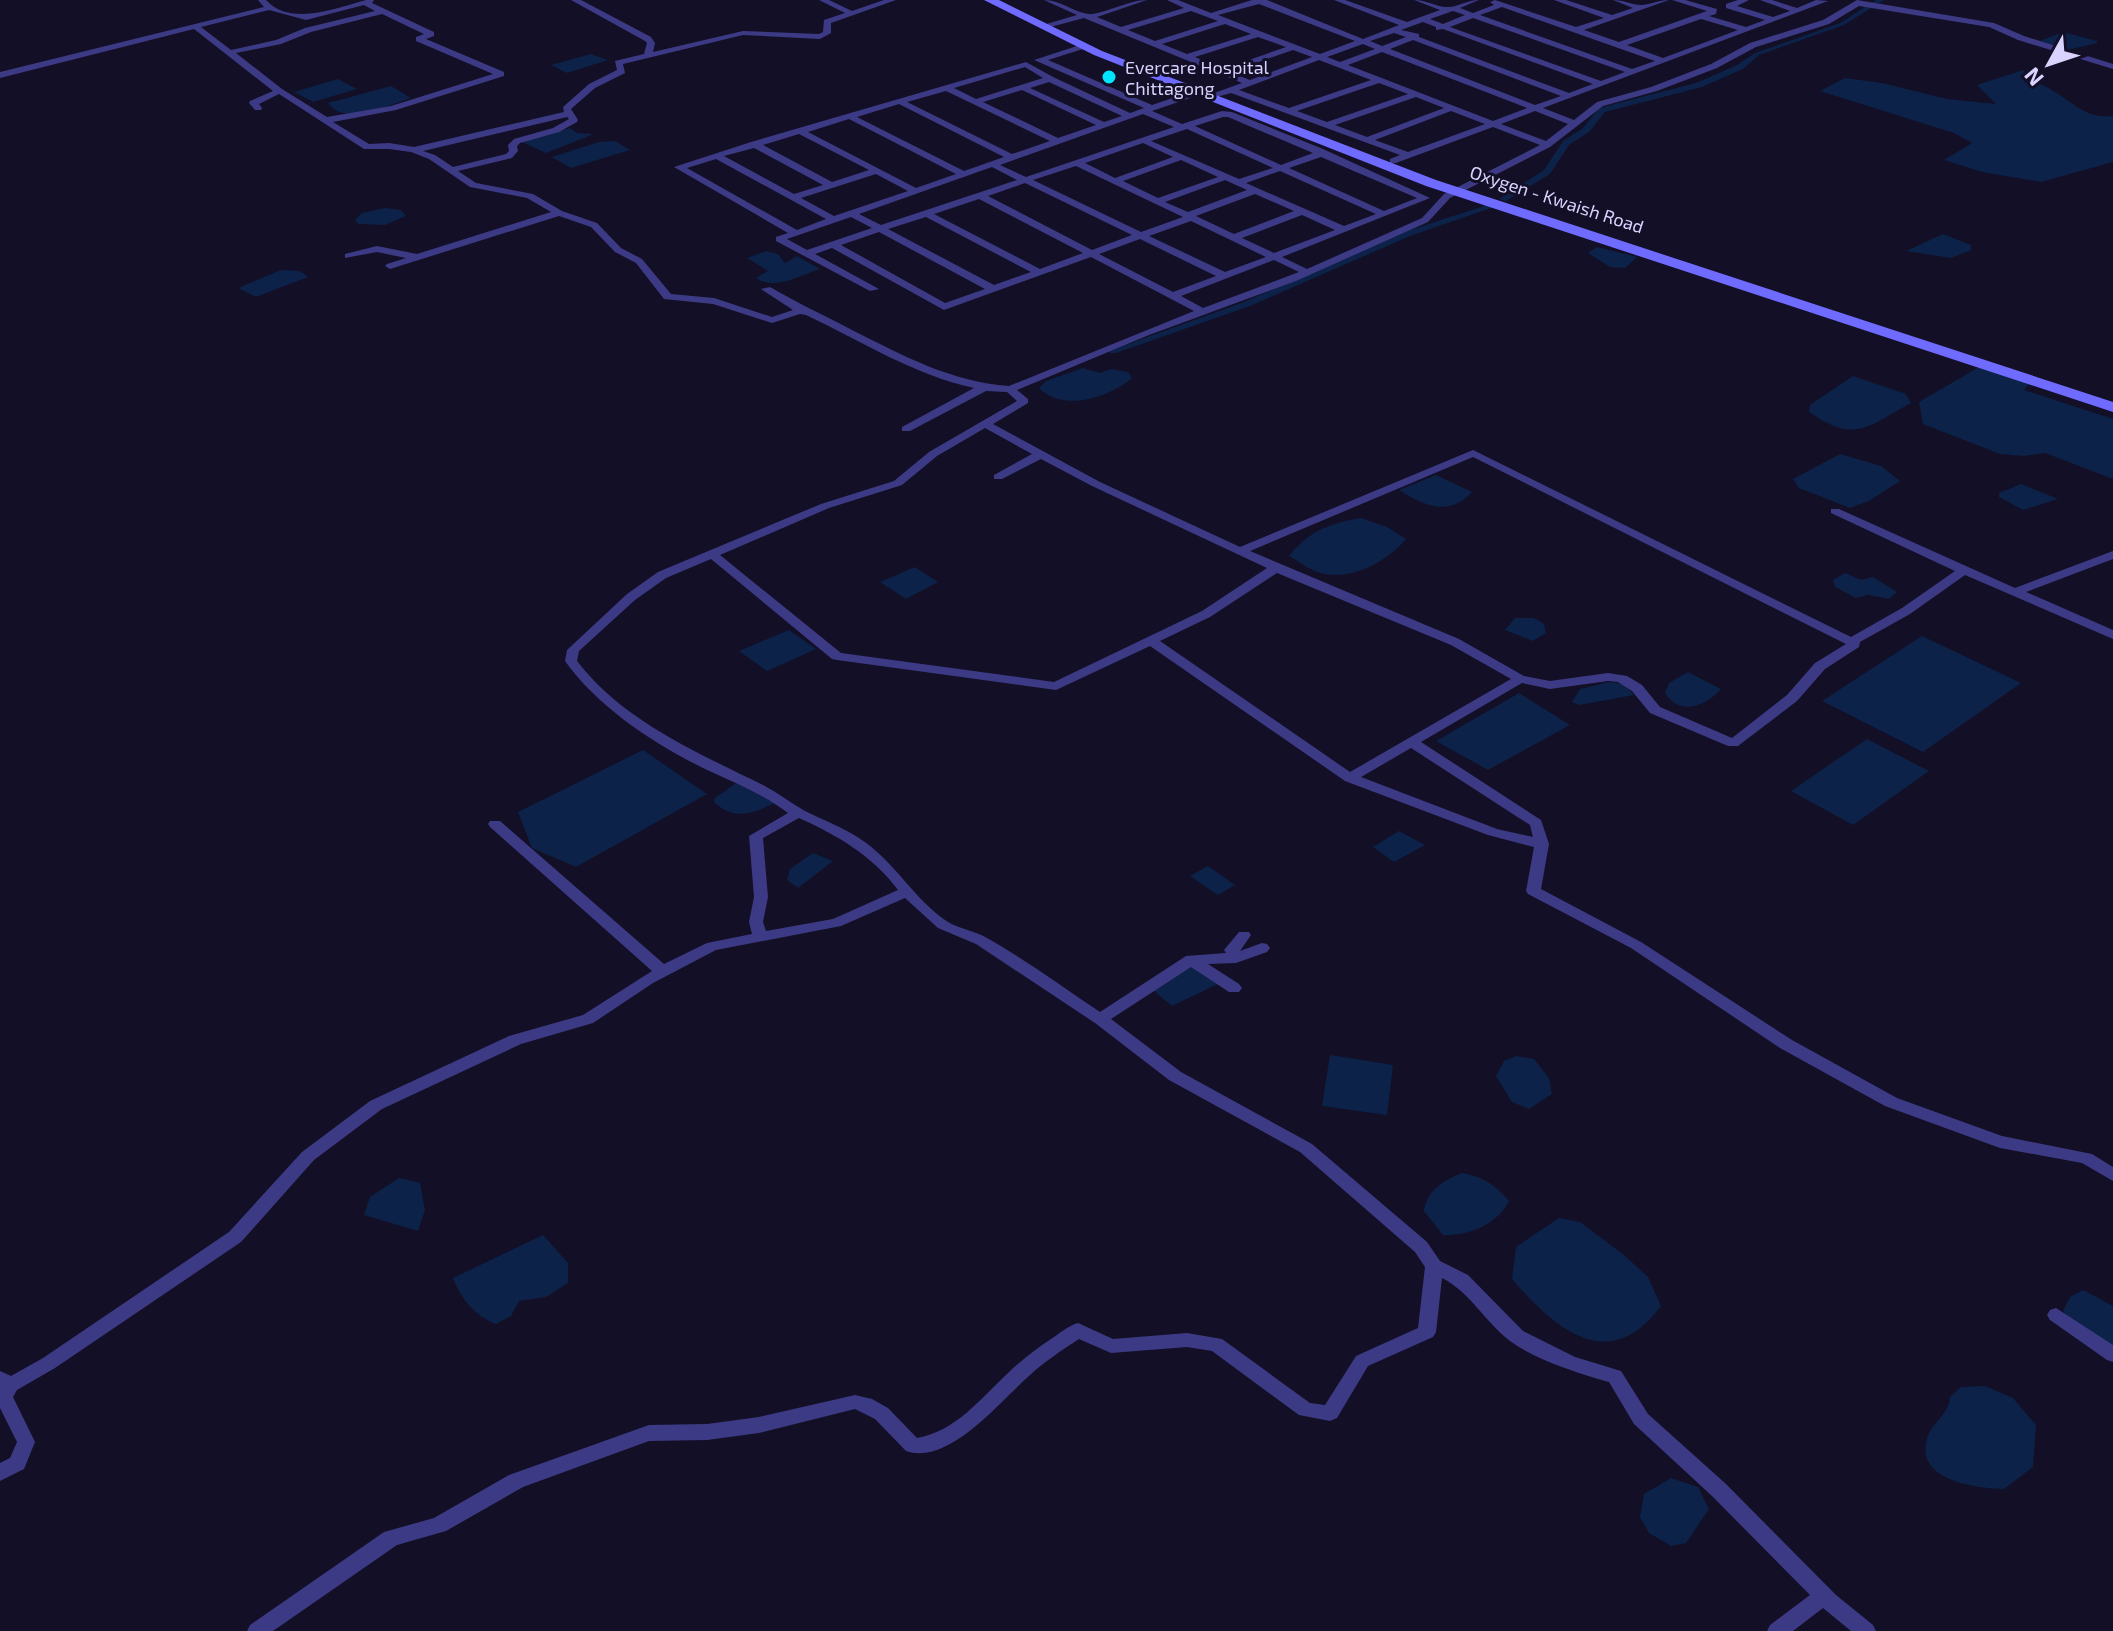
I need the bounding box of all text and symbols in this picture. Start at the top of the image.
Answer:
north arrow [2009,24,2089,104]
place label: Evercare Hospital Chittagong [1125,56,1270,99]
text: N [2018,63,2048,92]
marker: Evercare Hospital Chittagong [1100,68,1118,86]
street label: Oxygen - Kwaish Road [1467,160,1647,238]

